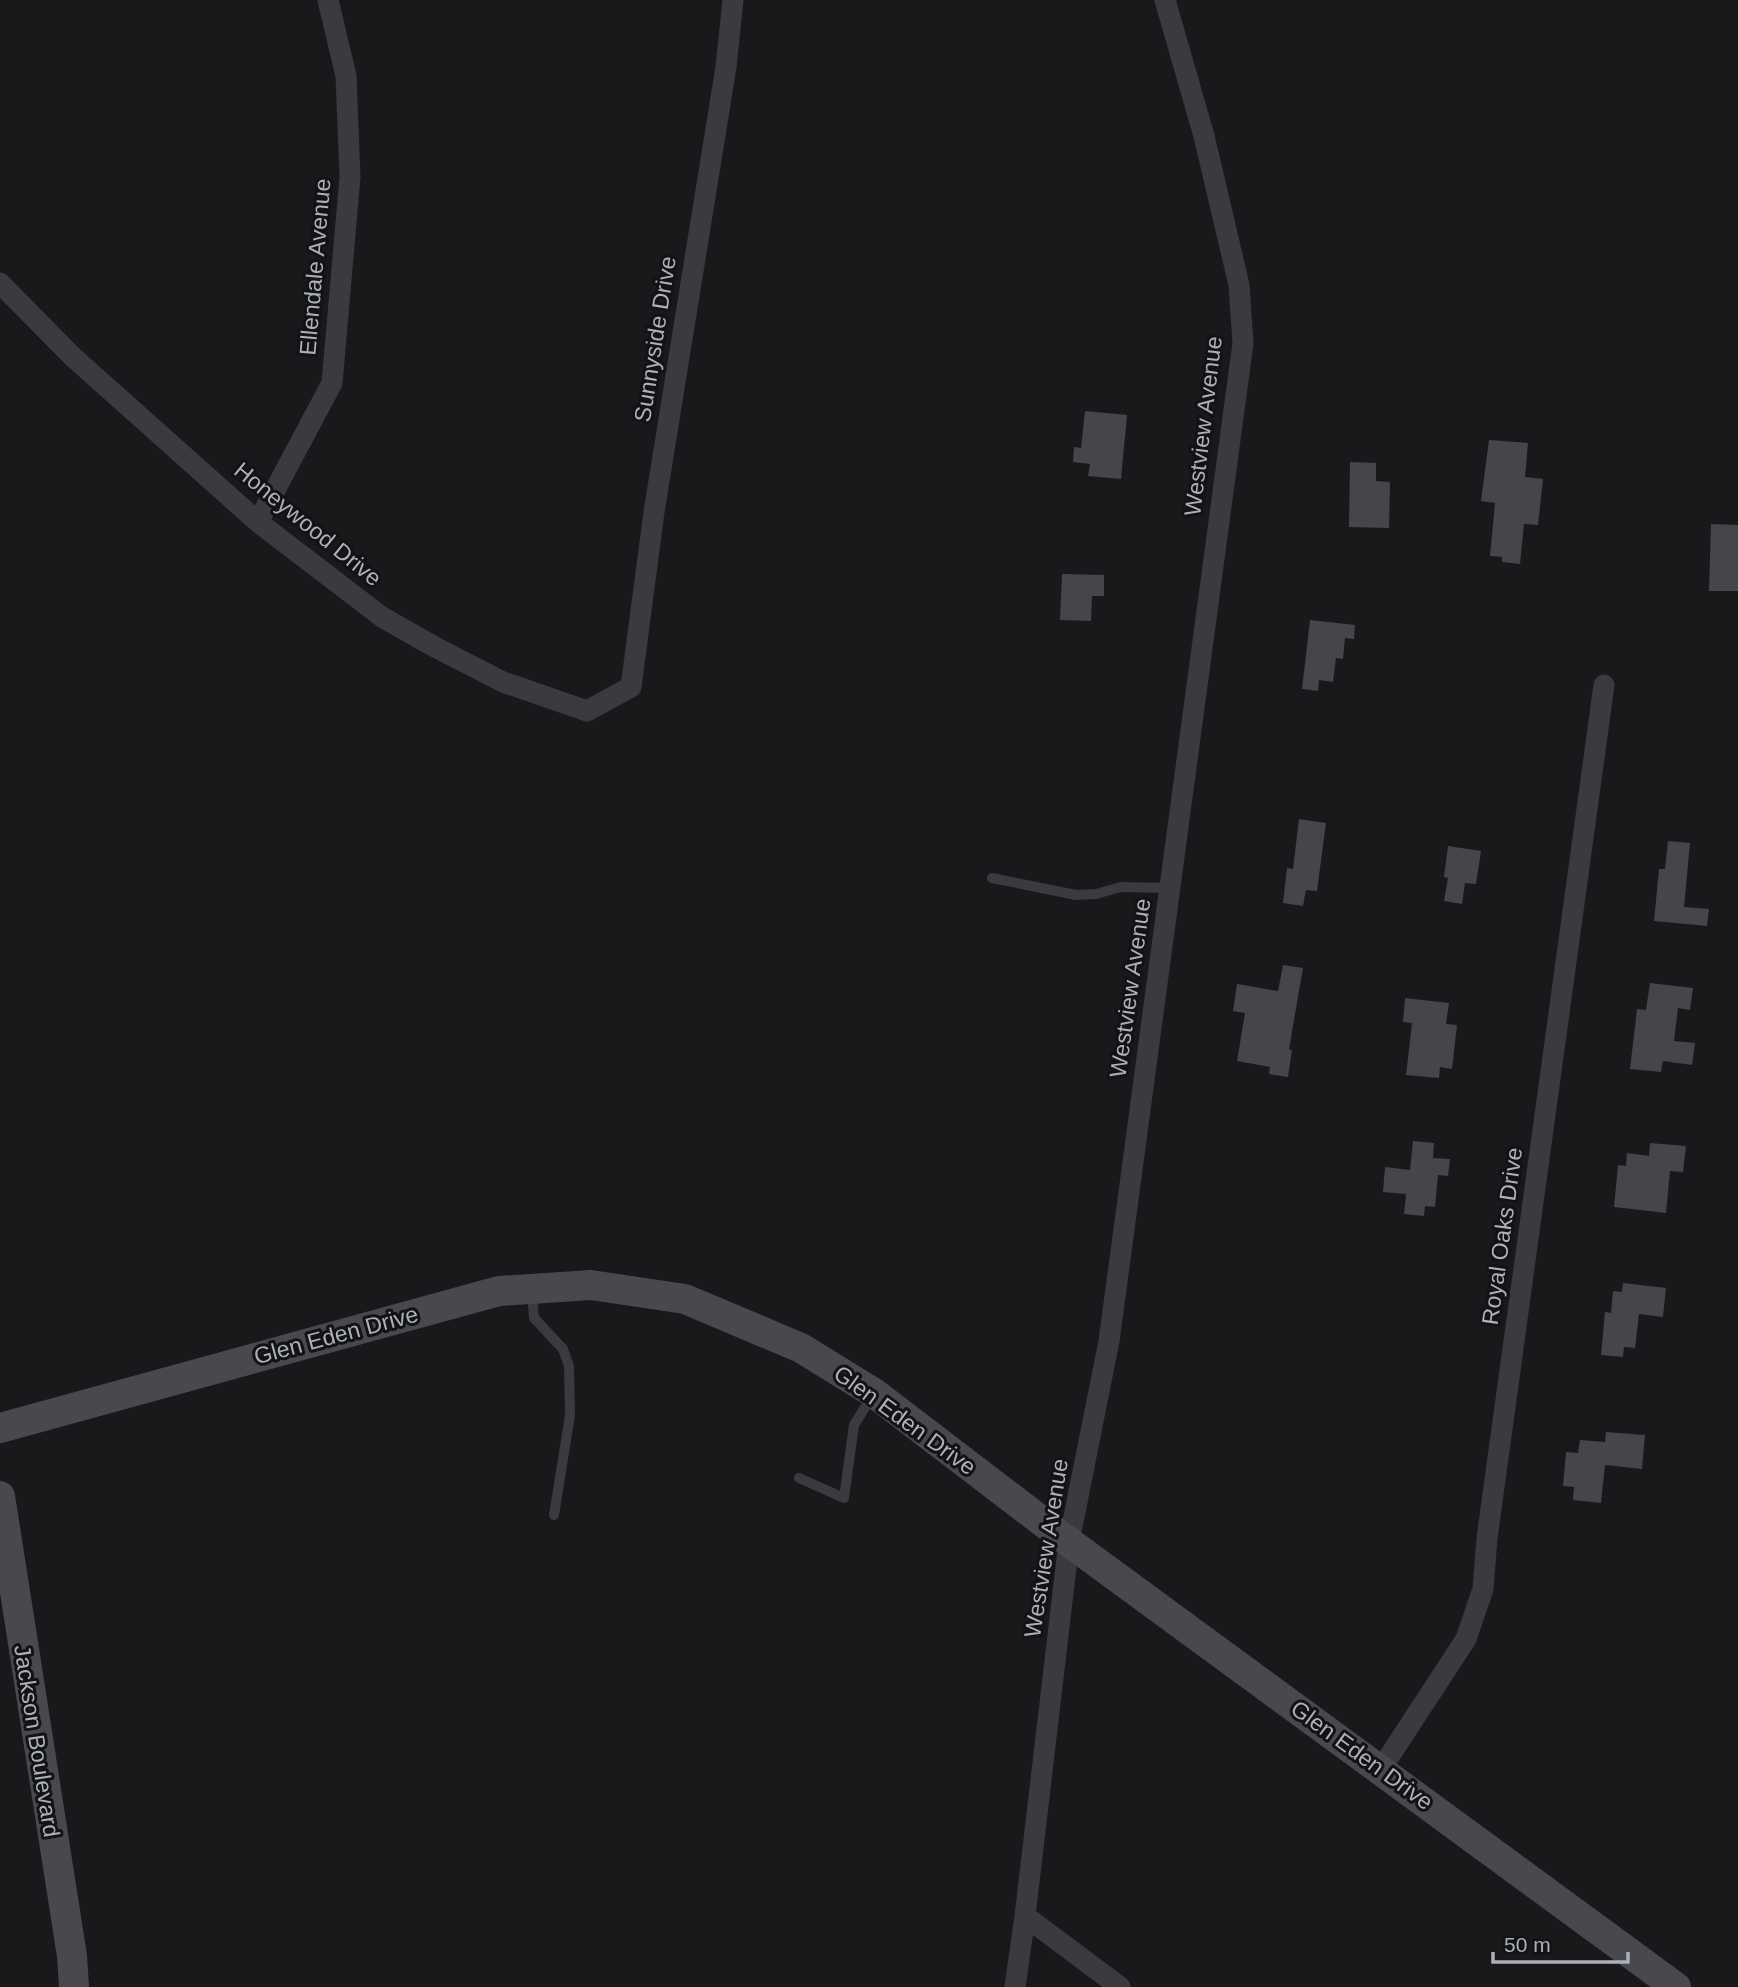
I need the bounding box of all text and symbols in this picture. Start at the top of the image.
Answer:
street label: Ellendale Avenue [294,178,336,356]
street label: Sunnyside Drive [629,254,681,424]
street label: Westview Avenue [1179,335,1227,517]
street label: Honeywood Drive [229,457,387,591]
street label: Westview Avenue [1105,897,1155,1079]
street label: Royal Oaks Drive [1477,1146,1527,1326]
street label: Glen Eden Drive [251,1301,421,1369]
street label: Glen Eden Drive [829,1360,981,1480]
street label: Westview Avenue [1019,1457,1073,1639]
street label: Jackson Boulevard [9,1643,65,1839]
street label: Glen Eden Drive [1286,1695,1438,1815]
scale bar [1493,1920,1628,1964]
text: 50 m [1504,1933,1551,1956]

